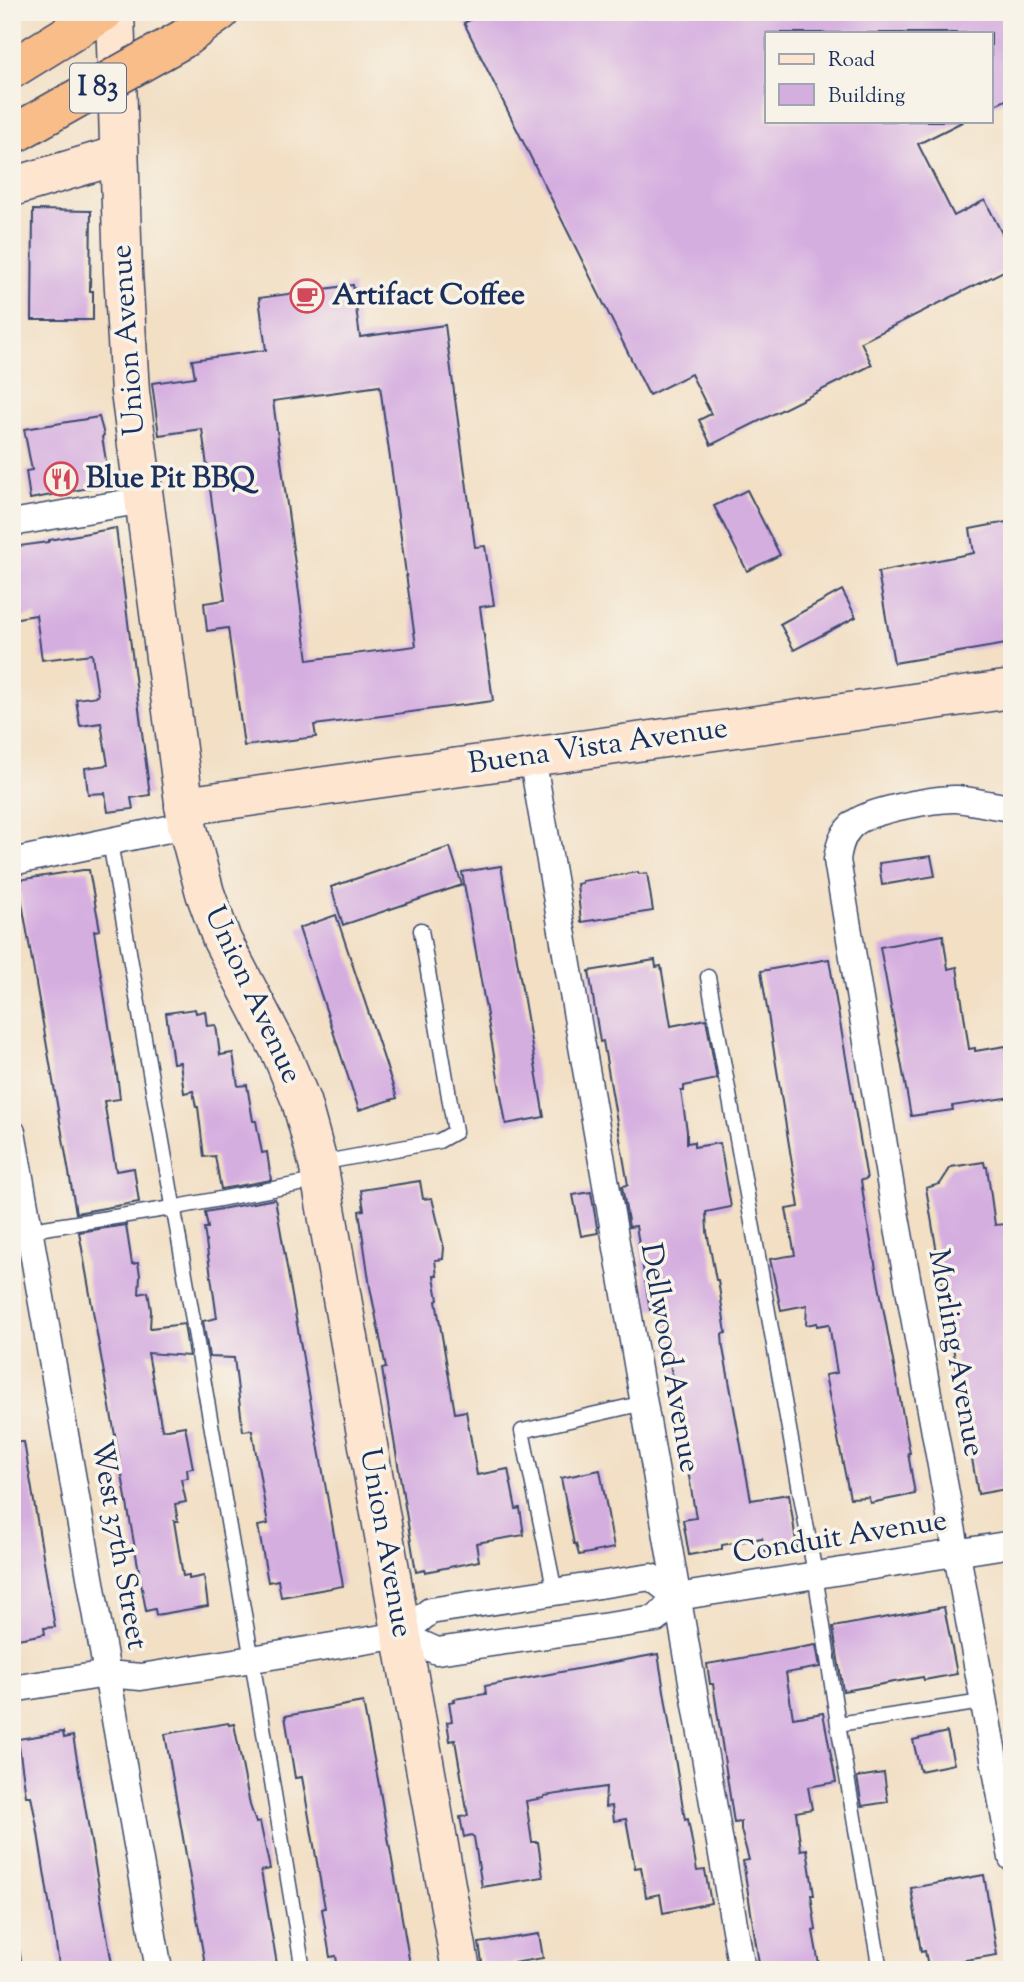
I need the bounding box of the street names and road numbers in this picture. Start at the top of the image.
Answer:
road number: I 83 [70,64,126,112]
street label: Union Avenue [101,243,157,437]
street label: Buena Vista Avenue [465,708,731,786]
street label: Union Avenue [192,899,312,1091]
street label: Dellwood Avenue [628,1240,710,1476]
street label: Morling Avenue [916,1246,994,1460]
street label: West 37th Street [78,1437,158,1653]
street label: Union Avenue [347,1445,423,1641]
street label: Conduit Avenue [730,1500,950,1576]

